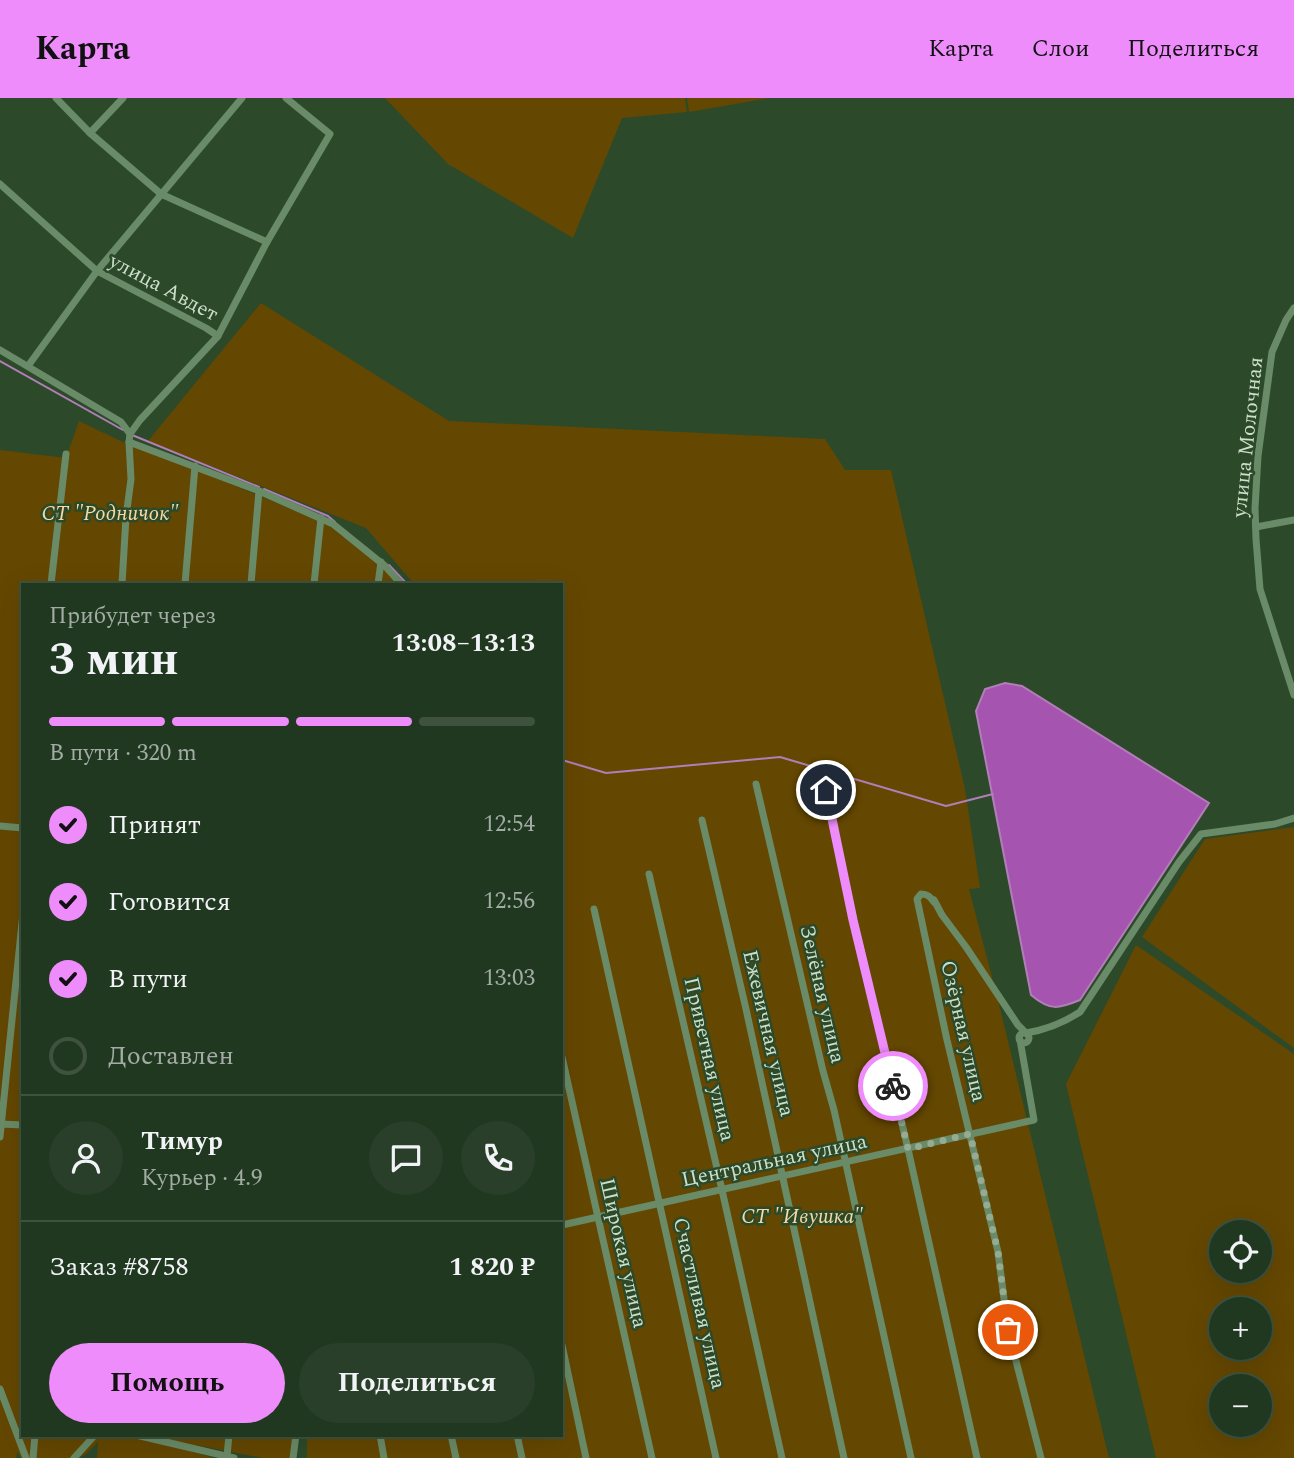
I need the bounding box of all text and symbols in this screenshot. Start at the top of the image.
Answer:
text: Карта [35,24,130,74]
text: Карта [928,31,994,67]
text: Слои [1032,31,1089,67]
text: Поделиться [1127,31,1259,67]
street label: улица Авдет [102,245,224,330]
street label: улица Молочная [1224,355,1272,520]
park label: СТ "Родничок" [41,498,179,530]
text: Прибудет через [49,599,216,634]
text: 13:08–13:13 [391,623,535,663]
text: 3 мин [49,625,179,695]
text: В пути · 320 m [49,736,197,771]
pin [796,760,856,820]
icon: home [807,771,845,809]
text: Принят [108,805,201,845]
icon: check [49,806,87,844]
text: 12:54 [483,807,535,842]
text: Готовится [108,882,231,922]
icon: check [49,883,87,921]
text: 12:56 [483,884,535,919]
street label: Зелёная улица [791,922,854,1067]
street label: Ежевичная улица [733,947,803,1120]
street label: Озёрная улица [931,957,995,1106]
text: В пути [108,959,188,999]
icon: check [49,960,87,998]
text: 13:03 [483,961,535,996]
street label: Приветная улица [675,974,744,1145]
text: Доставлен [108,1036,234,1076]
courier [858,1051,928,1121]
icon: bike [874,1067,912,1105]
button: person [49,1121,123,1195]
text: Тимур [141,1121,223,1161]
button: chat [369,1121,443,1195]
button: phone [461,1121,535,1195]
street label: Центральная улица [678,1126,871,1196]
text: Курьер · 4.9 [141,1161,263,1196]
street label: Широкая улица [590,1175,656,1332]
park label: СТ "Ивушка" [741,1201,863,1233]
street label: Счастливая улица [664,1214,734,1393]
map controls [1209,1220,1272,1437]
button: locate [1209,1220,1272,1283]
text: Заказ #8758 [49,1247,188,1287]
text: 1 820 ₽ [449,1247,535,1287]
button: + [1209,1297,1272,1360]
pin [978,1300,1038,1360]
icon: bag [989,1311,1027,1349]
button: Помощь [49,1343,285,1423]
button: Поделиться [299,1343,535,1423]
button: − [1209,1374,1272,1437]

